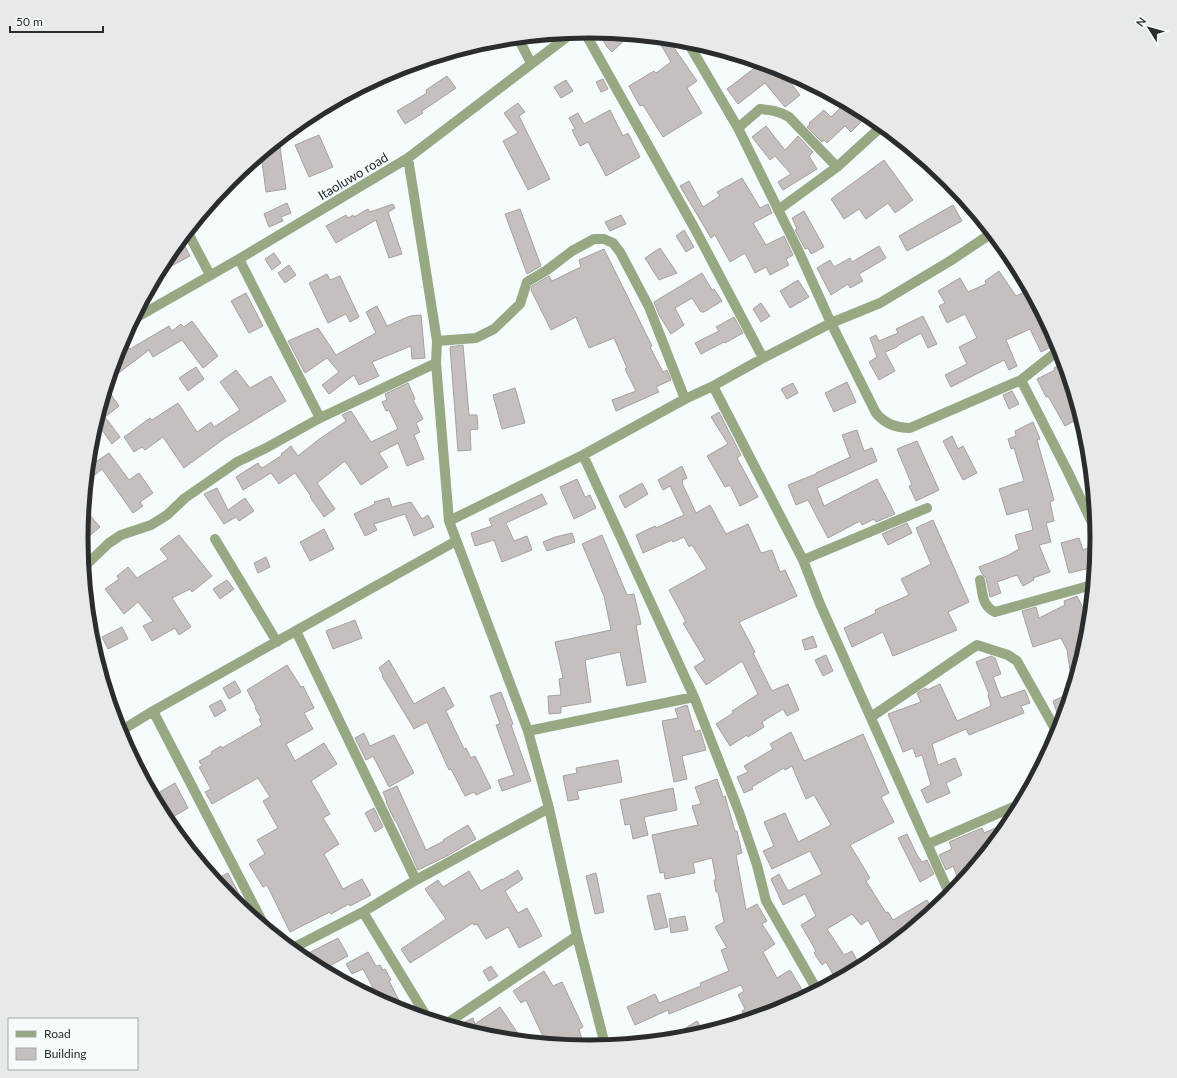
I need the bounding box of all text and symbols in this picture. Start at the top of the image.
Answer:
scale bar [10,8,103,34]
north arrow [1129,8,1169,48]
text: 50 m [16,14,43,29]
text: N [1133,14,1148,29]
street label: Itaoluwo road [315,149,391,203]
legend [8,1018,138,1070]
text: Road [44,1026,71,1041]
text: Building [44,1046,87,1061]

